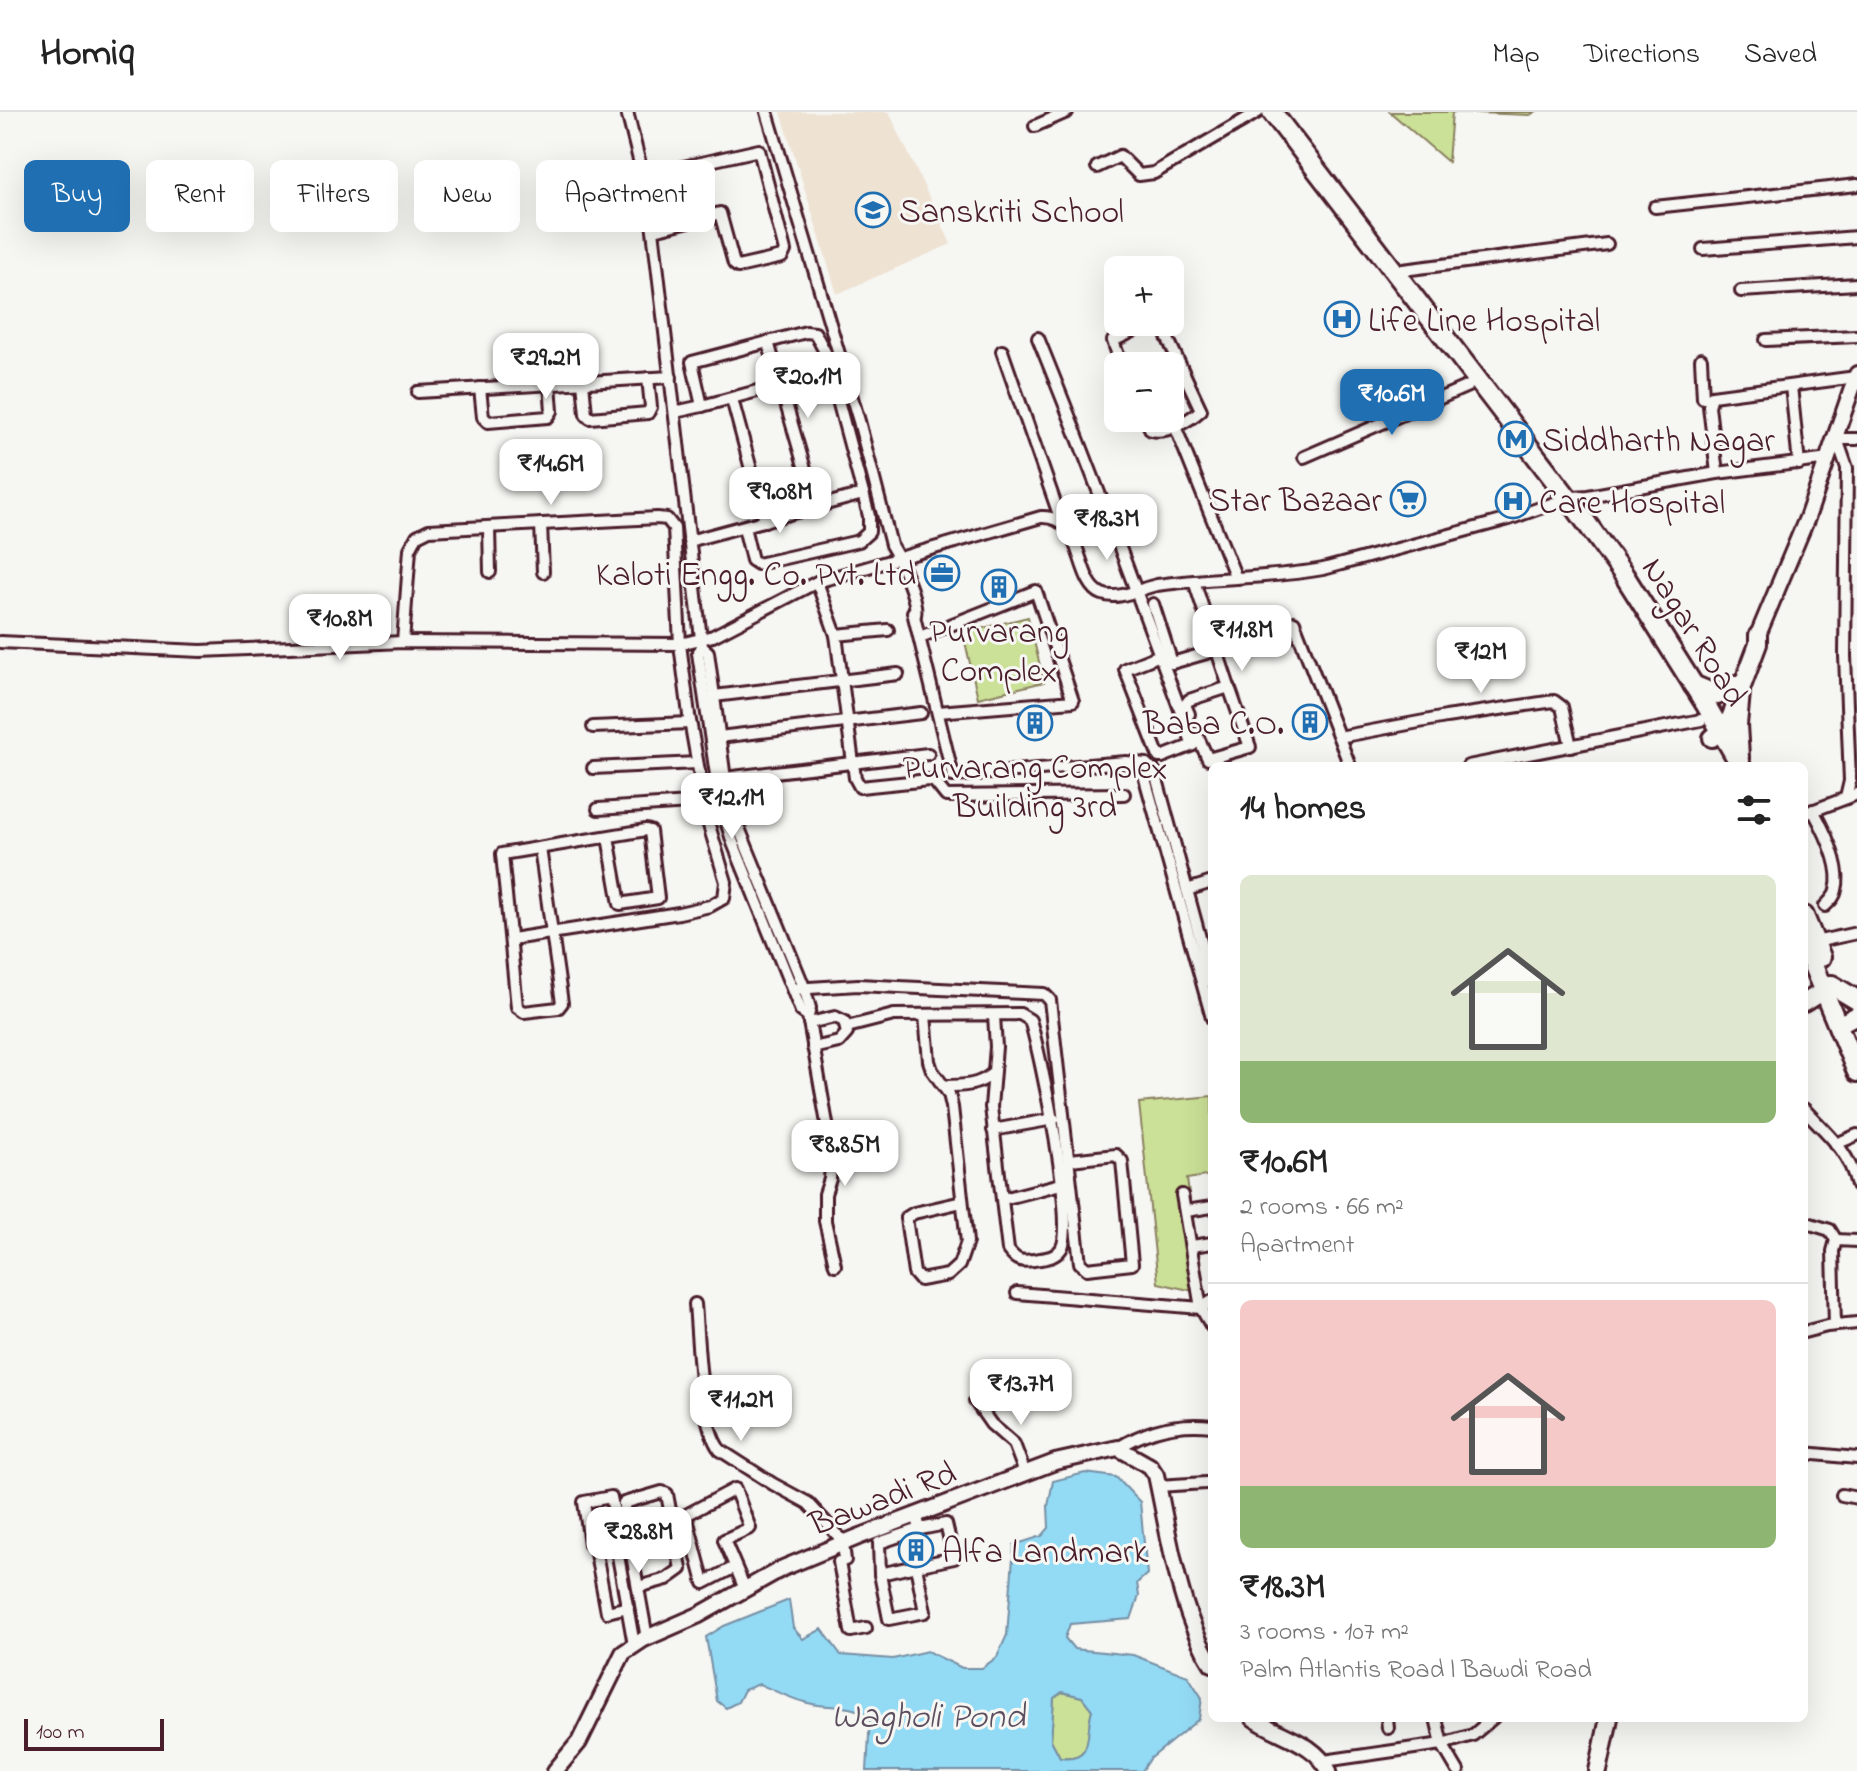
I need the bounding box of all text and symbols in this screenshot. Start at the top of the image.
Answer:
text: Homiq [40,27,134,83]
text: Map [1492,35,1540,76]
text: Directions [1584,35,1700,76]
text: Saved [1744,35,1817,76]
chip: Buy [24,160,130,232]
chip: Rent [146,160,254,232]
chip: Filters [270,160,398,232]
chip: New [414,160,520,232]
chip: Apartment [536,160,715,232]
place label: Sanskriti School [899,189,1124,239]
school or university icon: Sanskriti School [854,191,892,229]
map controls [1104,256,1184,432]
button: + [1104,256,1184,336]
place label: Life Line Hospital [1368,298,1600,348]
hospital icon: Life Line Hospital [1323,300,1361,338]
pin: ₹29.2M [481,333,611,401]
text: ₹29.2M [511,340,581,378]
pin: ₹20.1M [743,352,873,420]
button: − [1104,352,1184,432]
text: ₹20.1M [773,359,843,397]
pin: ₹10.6M [1327,369,1457,437]
text: ₹10.6M [1358,376,1426,414]
place label: Siddharth Nagar [1542,418,1775,468]
metro station icon: Siddharth Nagar [1497,420,1535,458]
pin: ₹14.6M [486,439,616,507]
text: ₹14.6M [517,446,585,484]
pin: ₹9.08M [715,467,845,535]
text: ₹9.08M [747,474,813,512]
place label: Star Bazaar [1209,478,1382,528]
supermarket icon: Star Bazaar [1389,480,1427,518]
place label: Care Hospital [1539,480,1725,530]
hospital icon: Care Hospital [1494,482,1532,520]
pin: ₹18.3M [1042,494,1172,562]
text: ₹18.3M [1074,501,1140,539]
street label: Nagar Road [1627,549,1758,718]
place label: Kaloti Engg. Co. Pvt. Ltd [596,552,916,602]
office icon: Kaloti Engg. Co. Pvt. Ltd [923,554,961,592]
building icon: Purvarang Complex [980,568,1018,606]
pin: ₹10.8M [275,594,405,662]
text: ₹10.8M [307,601,373,639]
pin: ₹11.8M [1177,605,1307,673]
place label: Purvarang Complex [929,609,1069,698]
text: ₹11.8M [1211,612,1273,650]
pin: ₹12M [1434,627,1528,695]
text: ₹12M [1455,634,1507,672]
place label: Baba C.O. [1142,701,1284,751]
building icon: Baba C.O. [1291,703,1329,741]
building icon: Purvarang Complex Building 3rd [1016,704,1054,742]
place label: Purvarang Complex Building 3rd [903,745,1167,834]
pin: ₹12.1M [667,773,797,841]
text: ₹12.1M [699,780,765,818]
text: 14 homes [1240,785,1366,835]
icon: filters [1732,788,1776,832]
icon: home [1436,927,1580,1071]
pin: ₹8.85M [780,1120,910,1188]
text: ₹8.85M [809,1127,881,1165]
text: ₹10.6M [1240,1139,1328,1189]
text: 2 rooms · 66 m² [1240,1189,1404,1227]
text: Apartment [1240,1227,1354,1265]
icon: home [1436,1352,1580,1496]
pin: ₹13.7M [956,1359,1086,1427]
text: ₹13.7M [988,1366,1054,1404]
pin: ₹11.2M [676,1375,806,1443]
text: ₹11.2M [708,1382,774,1420]
street label: Bawadi Rd [802,1450,964,1552]
pin: ₹28.8M [574,1507,704,1575]
text: ₹28.8M [604,1514,674,1552]
place label: Alfa Landmark [942,1529,1148,1579]
building icon: Alfa Landmark [897,1531,935,1569]
text: ₹18.3M [1240,1564,1326,1614]
text: 3 rooms · 107 m² [1240,1614,1409,1652]
text: Palm Atlantis Road | Bawdi Road [1240,1652,1592,1690]
water label: Wagholi Pond [831,1692,1027,1745]
scale bar [24,1715,164,1751]
text: 100 m [36,1717,85,1749]

